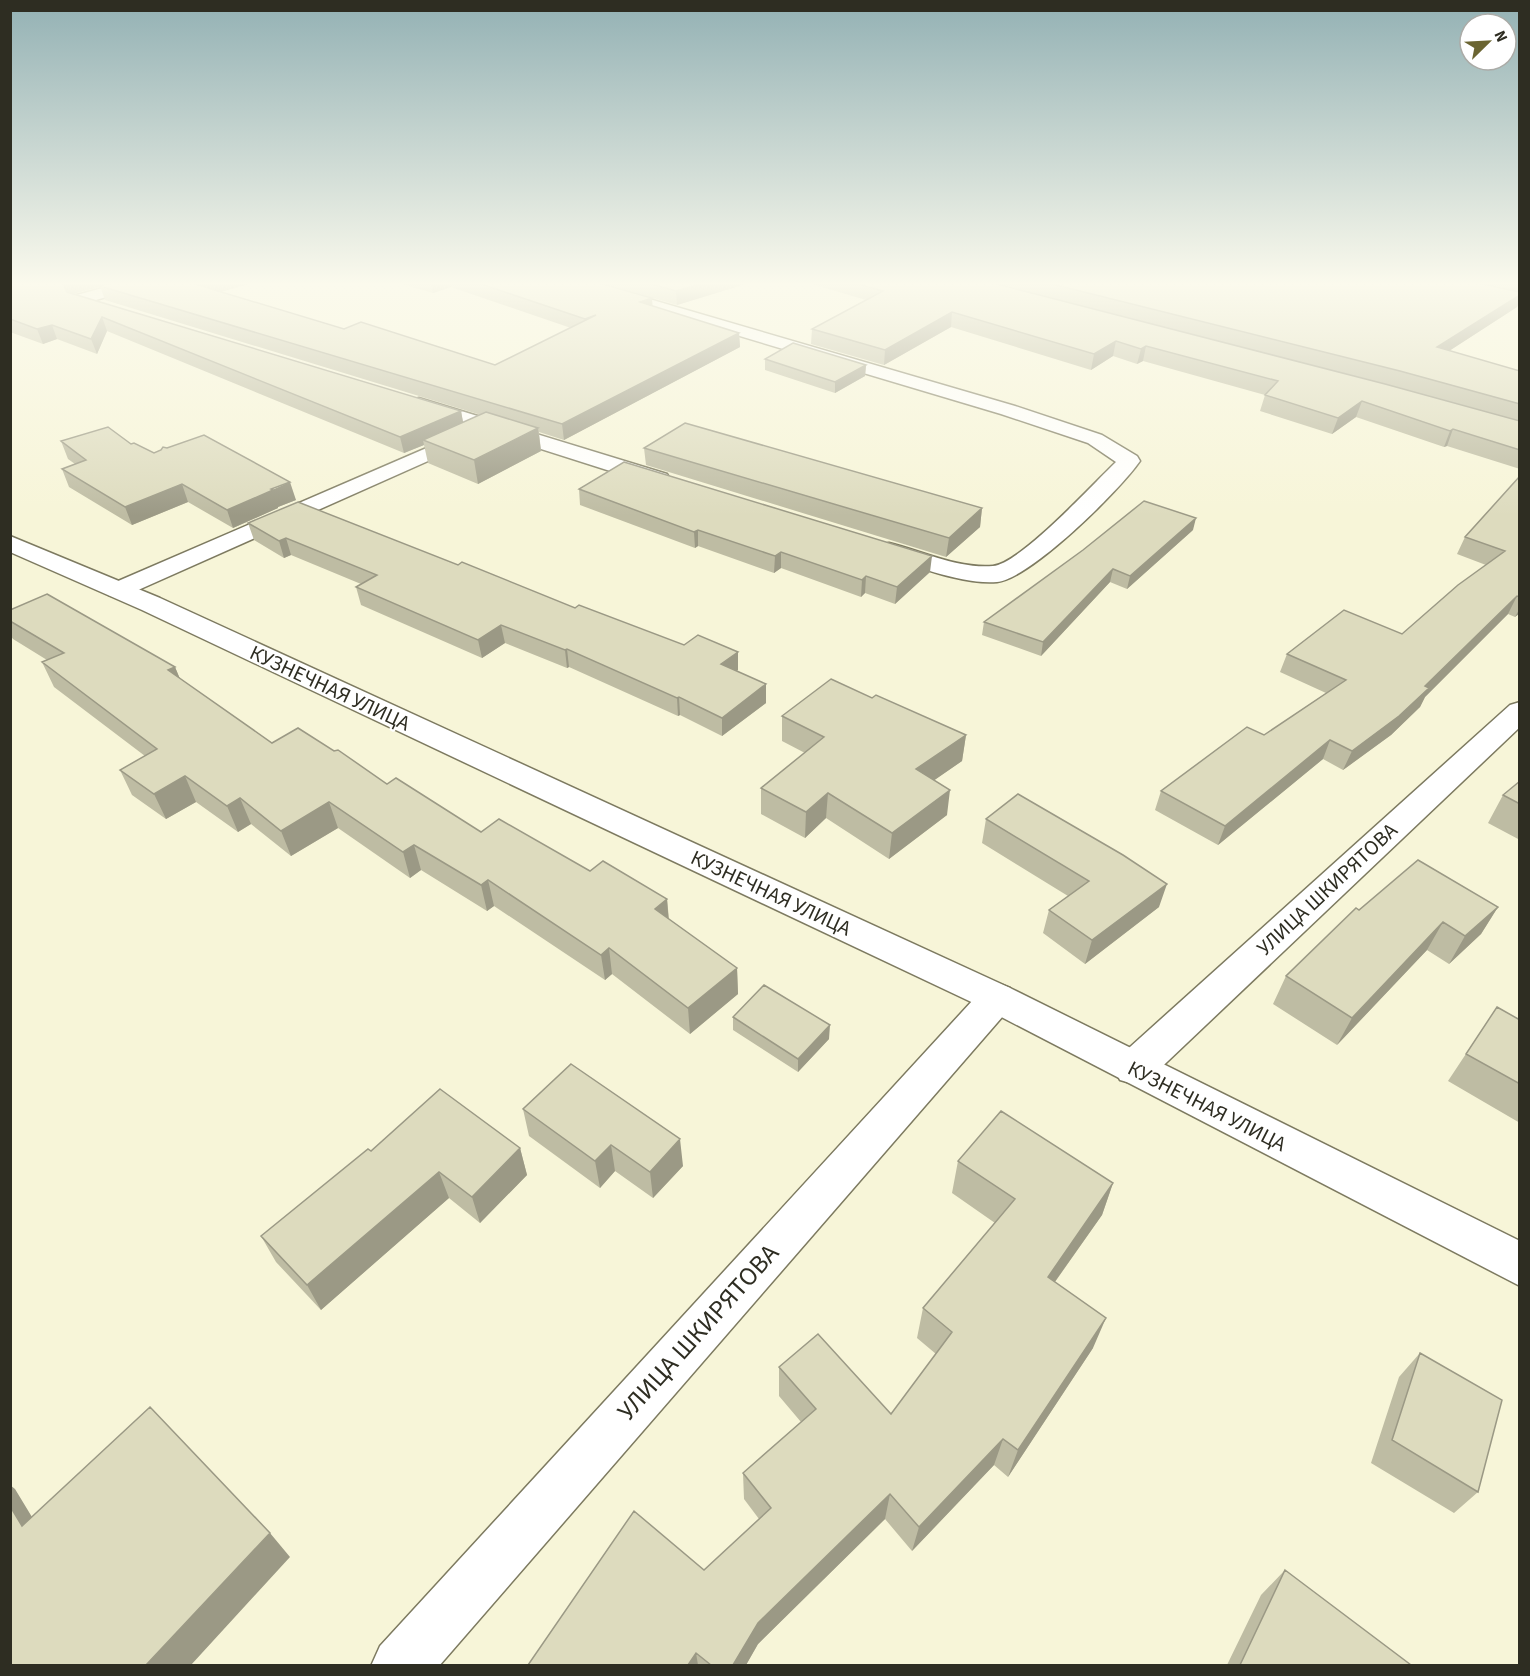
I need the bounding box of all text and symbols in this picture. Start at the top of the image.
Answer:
north arrow [1458,12,1518,72]
text: N [1489,27,1513,46]
street label: КУЗНЕЧНАЯ УЛИЦА [245,638,416,739]
street label: УЛИЦА ШКИРЯТОВА [1250,815,1404,962]
street label: КУЗНЕЧНАЯ УЛИЦА [686,843,857,944]
street label: КУЗНЕЧНАЯ УЛИЦА [1123,1053,1292,1159]
street label: УЛИЦА ШКИРЯТОВА [609,1235,788,1428]

